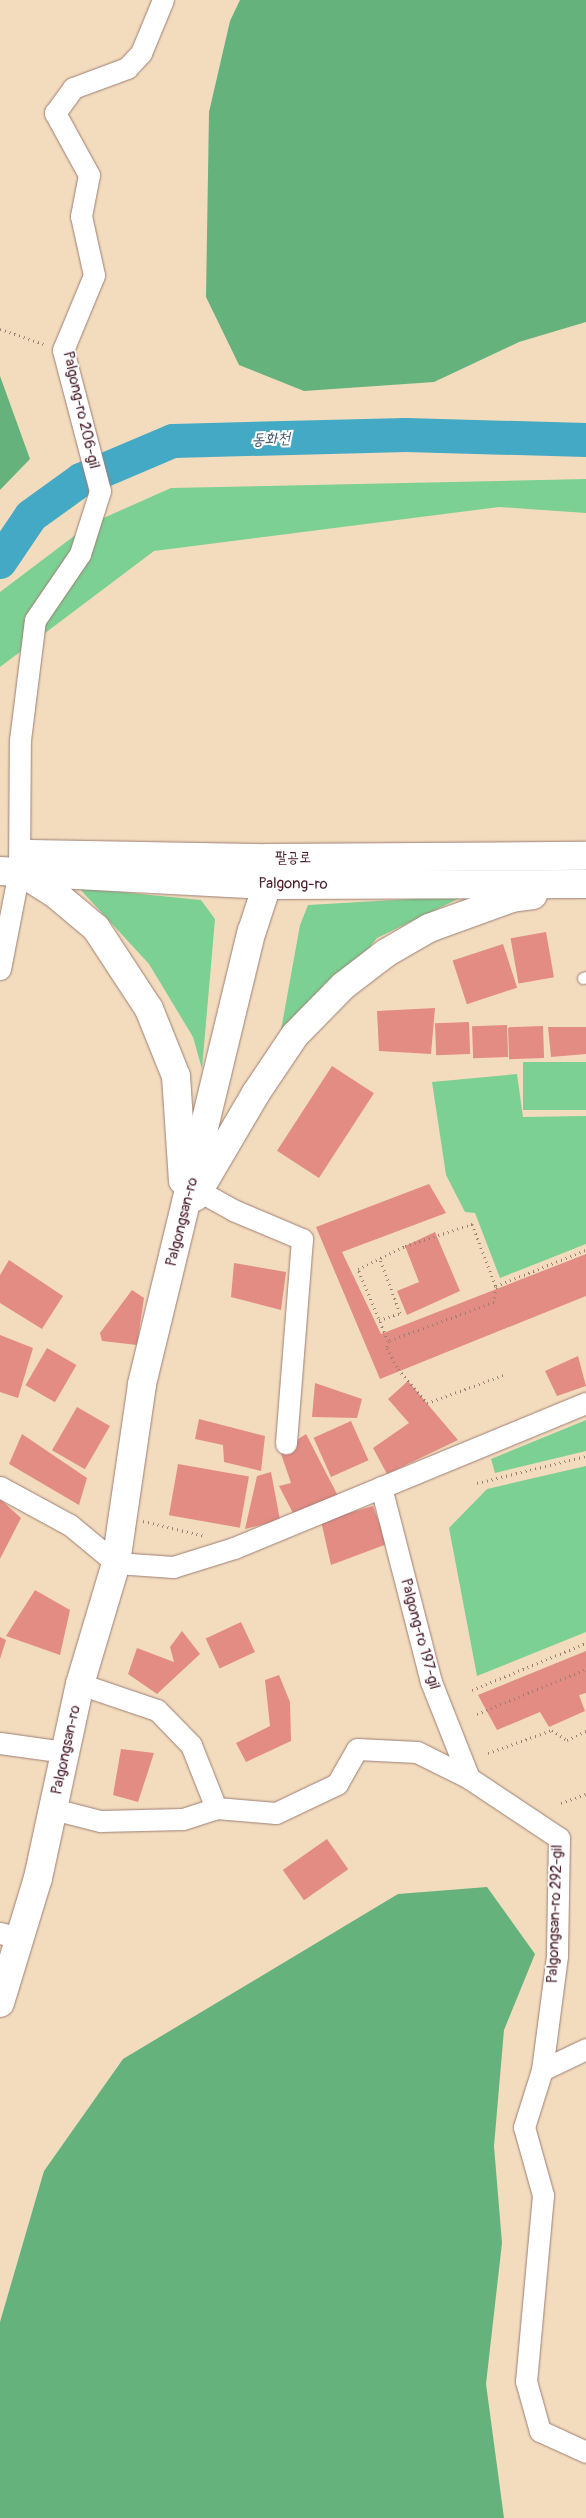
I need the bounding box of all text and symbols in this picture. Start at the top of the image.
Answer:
street label: Palgong-ro 206-gil [59,350,103,470]
water label: 동화천 [251,429,291,449]
street label: 팔공로 [275,849,311,867]
street label: Palgong-ro [258,874,328,894]
street label: Palgongsan-ro [162,1176,202,1268]
street label: Palgong-ro 197-gil [397,1577,443,1691]
street label: Palgongsan-ro [48,1704,84,1796]
street label: Palgongsan-ro 292-gil [544,1844,566,1984]

